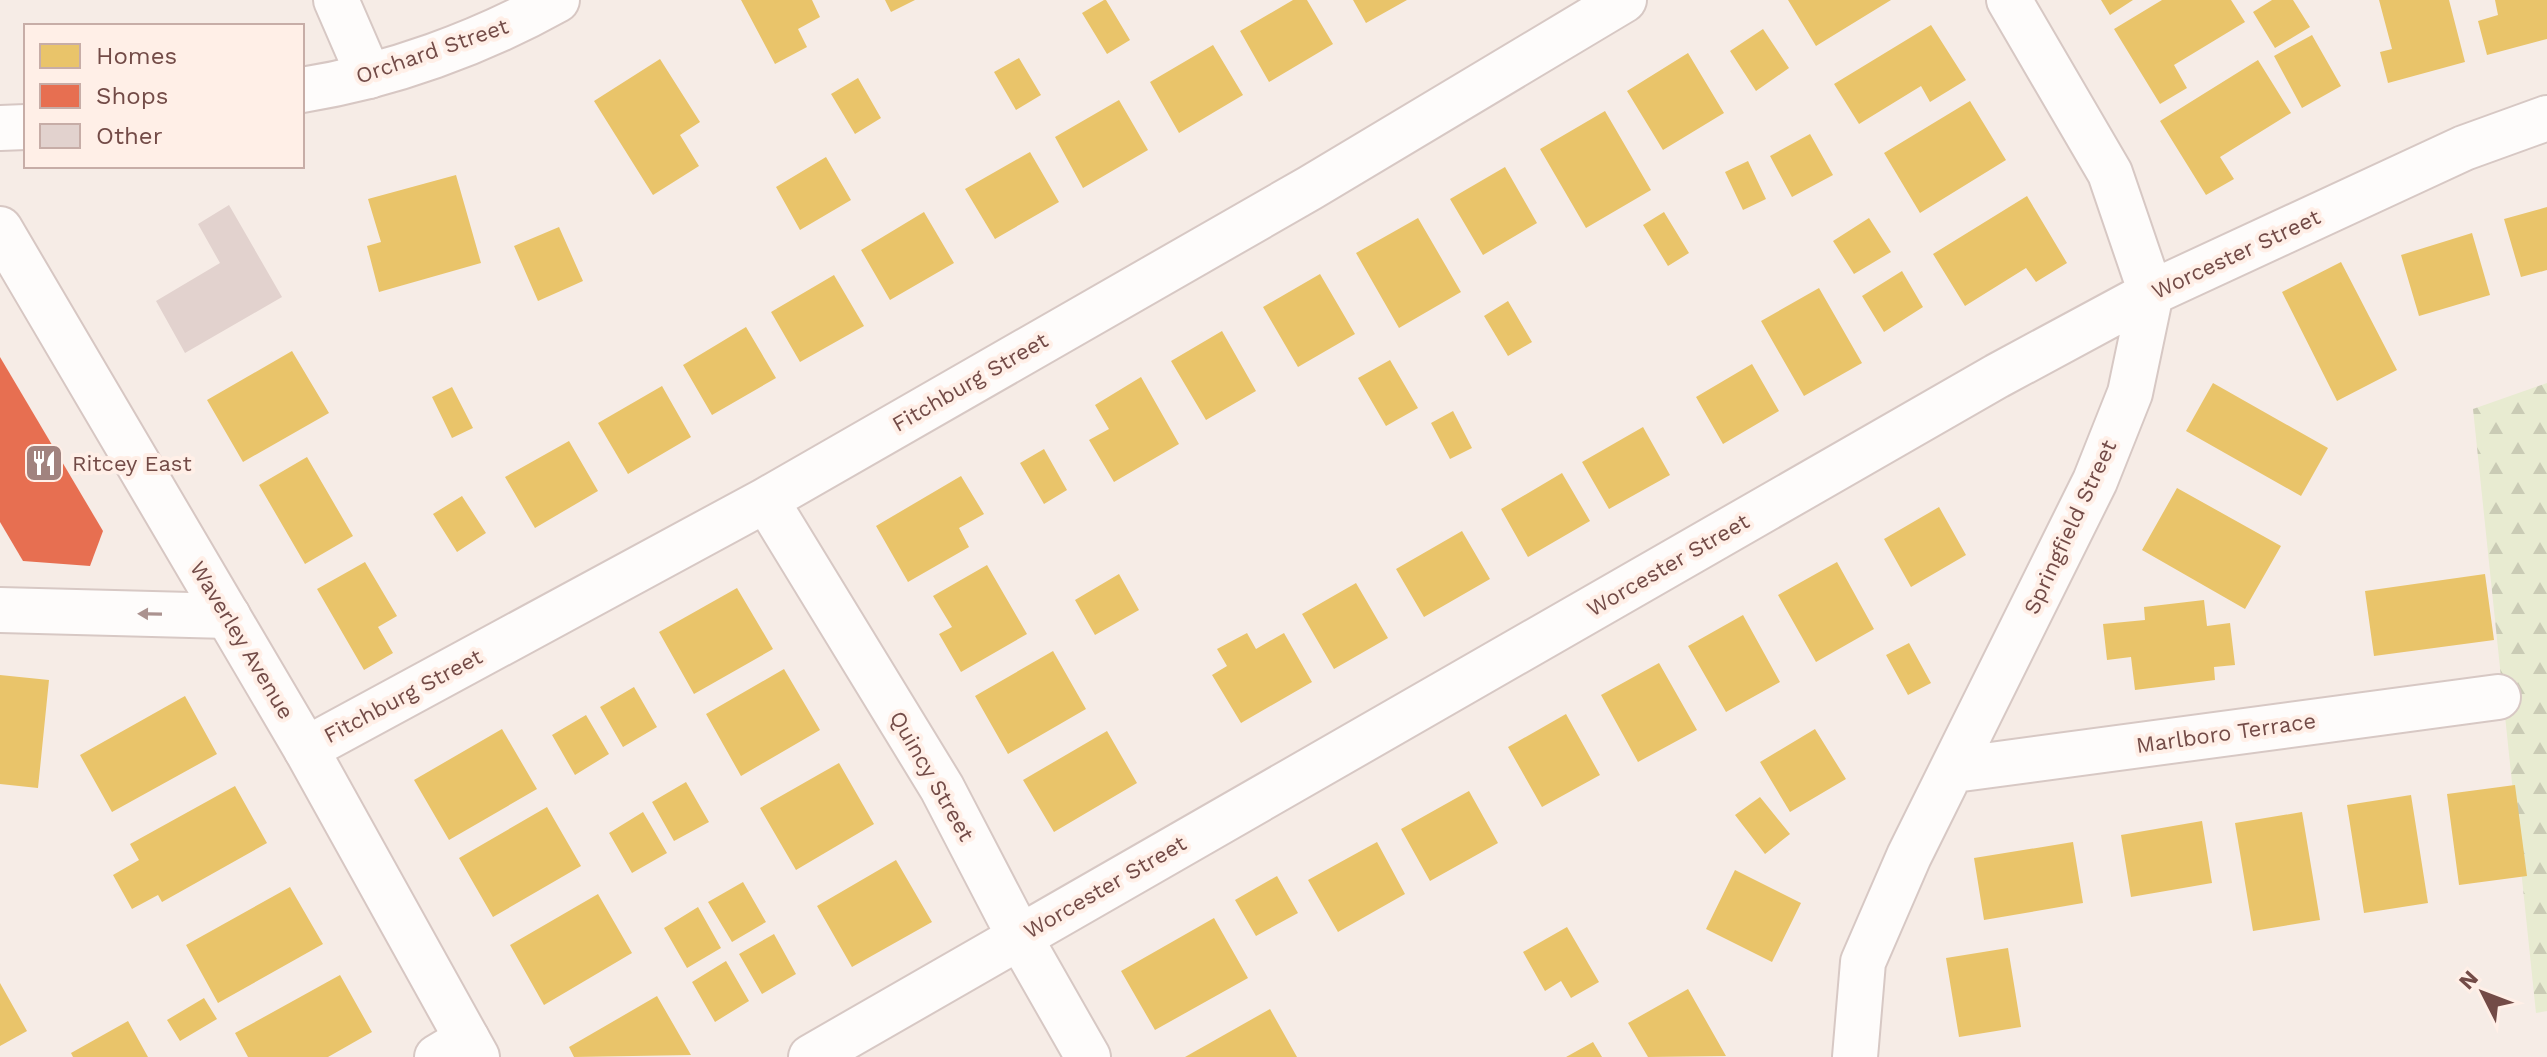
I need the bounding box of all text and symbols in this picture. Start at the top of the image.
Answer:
street label: Orchard Street [353,13,511,89]
legend [24,24,304,168]
text: Homes [96,42,177,70]
text: Shops [96,82,168,110]
text: Other [96,122,163,150]
street label: Worcester Street [2148,204,2324,304]
street label: Fitchburg Street [888,327,1052,437]
street label: Springfield Street [2019,436,2121,618]
restaurant icon: Ritcey East [23,442,65,484]
place label: Ritcey East [72,451,192,476]
street label: Worcester Street [1583,508,1753,622]
street label: Waverley Avenue [185,557,299,723]
one-way arrow [137,608,162,621]
street label: Fitchburg Street [320,644,486,748]
street label: Quincy Street [885,707,979,845]
street label: Marlboro Terrace [2135,708,2317,758]
street label: Worcester Street [1020,830,1190,944]
north arrow [2443,953,2523,1033]
text: N [2454,966,2483,994]

